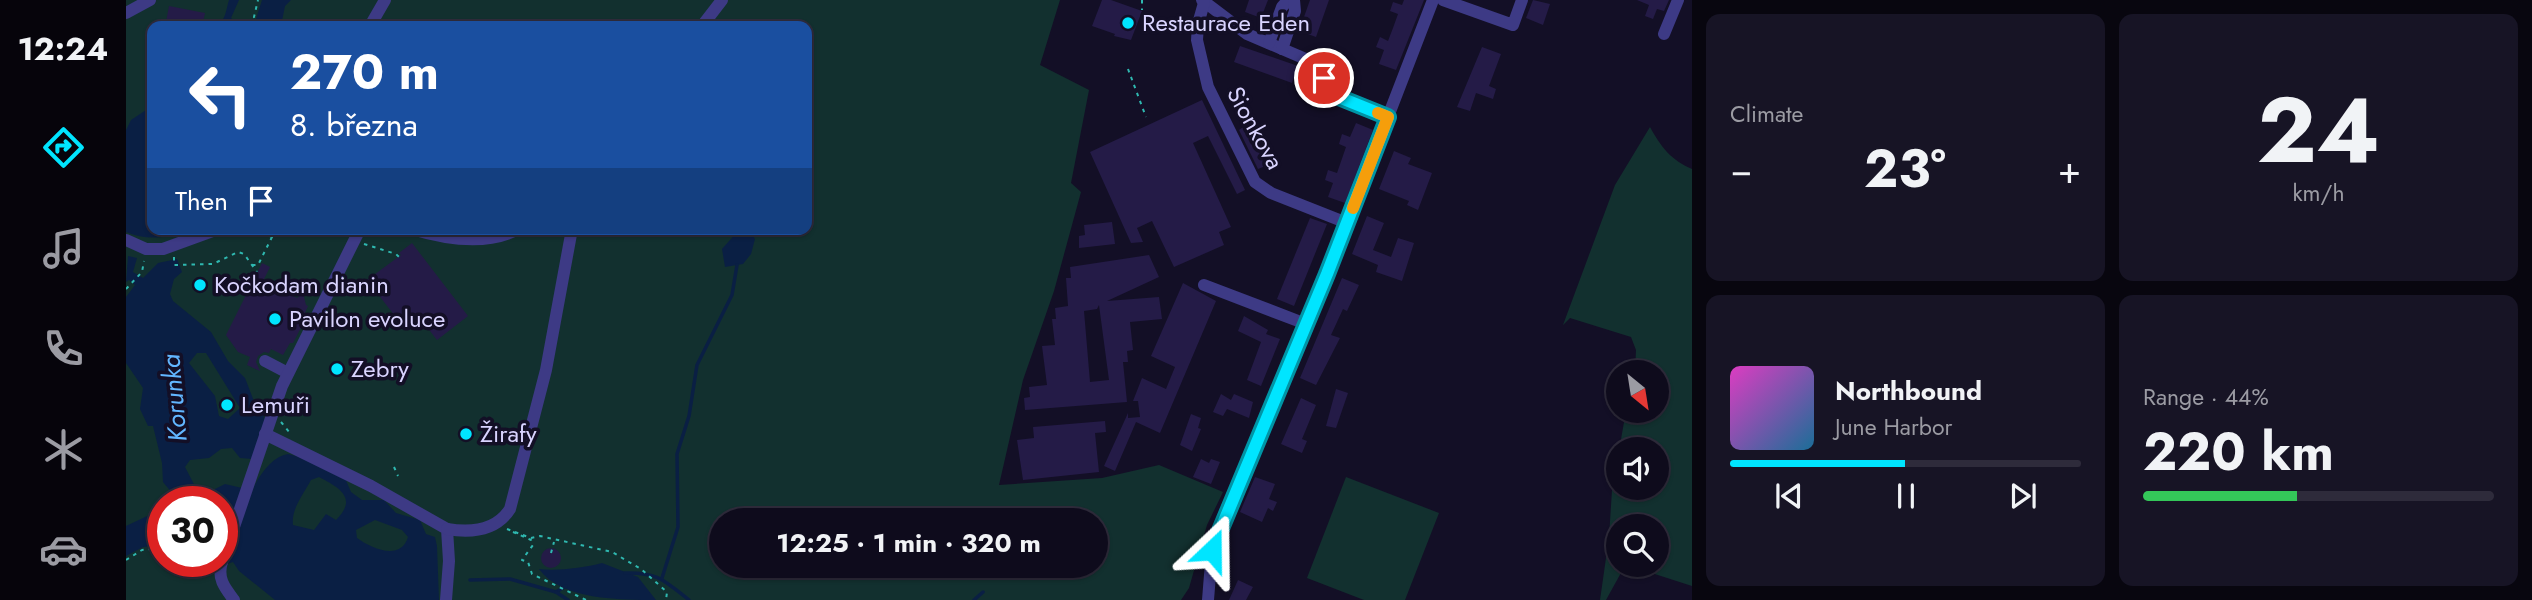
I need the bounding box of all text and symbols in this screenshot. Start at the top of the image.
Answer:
place label: Restaurace Eden [1142,5,1310,40]
marker: Restaurace Eden [1120,15,1136,31]
text: 12:24 [18,26,108,72]
text: 270 m [290,37,439,107]
pin [1294,48,1354,108]
icon: left [175,49,266,140]
icon: arrive [1305,59,1343,97]
text: 24 [2257,65,2380,196]
street label: Sionkova [1218,80,1293,176]
text: Climate [1730,97,1803,131]
text: 8. března [290,102,418,148]
icon: directions [39,123,88,172]
text: 23° [1864,131,1946,207]
text: − [1730,142,1752,197]
text: + [2058,142,2081,197]
text: km/h [2293,176,2344,210]
text: Then [175,182,228,220]
icon: arrive [242,182,280,220]
icon: music [39,224,88,273]
place label: Kočkodam dianin [214,267,389,302]
marker: Kočkodam dianin [192,277,208,293]
place label: Pavilon evoluce [289,301,445,336]
marker: Pavilon evoluce [267,311,283,327]
icon: phone [39,324,88,373]
place label: Zebry [351,351,409,386]
water label: Korunka [151,352,197,443]
north arrow [1606,360,1670,424]
map controls [1606,360,1669,577]
marker: Zebry [329,361,345,377]
text: Northbound [1835,372,1982,410]
text: Range · 44% [2143,380,2269,414]
place label: Lemuři [241,387,310,422]
marker: Lemuři [219,397,235,413]
text: June Harbor [1835,410,1952,444]
text: 220 km [2143,414,2334,490]
place label: Žirafy [480,416,537,451]
icon: climate [39,425,88,474]
marker: Žirafy [458,426,474,442]
button: sound [1606,437,1669,500]
icon: previous [1770,477,1808,515]
icon: pause [1887,477,1925,515]
icon: next [2004,477,2042,515]
speed limit sign: 30 [147,486,238,577]
position arrow [1175,513,1249,587]
button: search [1606,514,1669,577]
text: 12:25 · 1 min · 320 m [776,524,1041,562]
icon: car [39,525,88,574]

